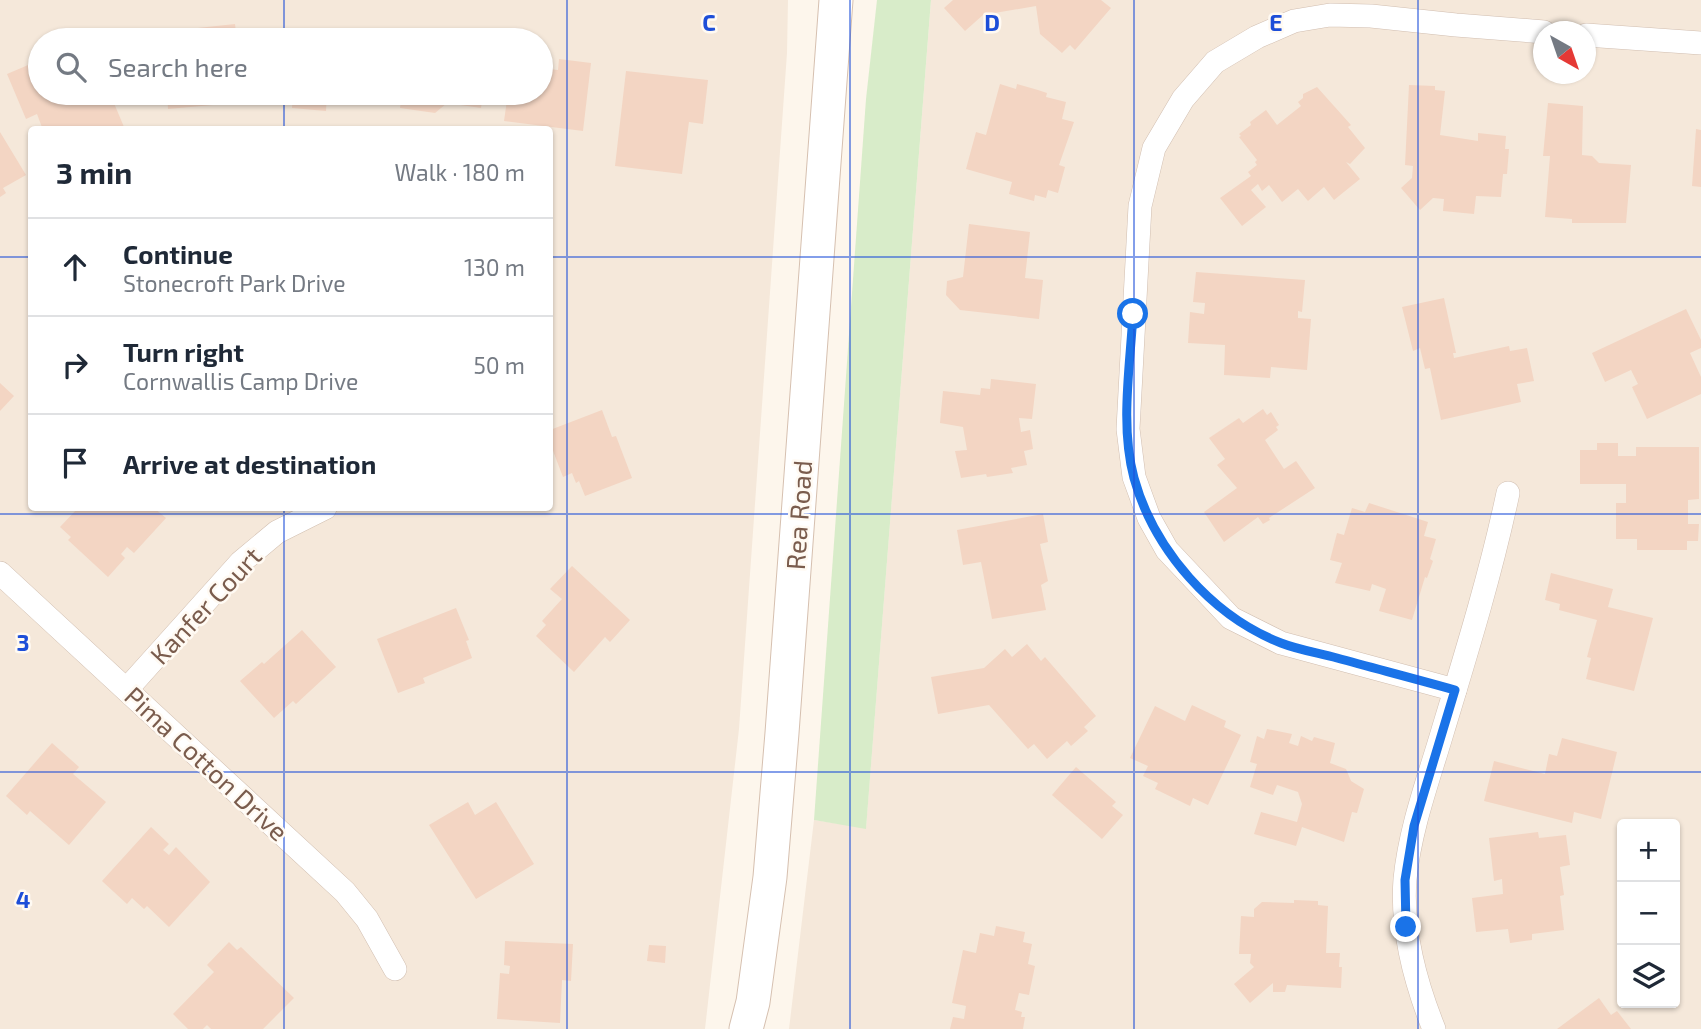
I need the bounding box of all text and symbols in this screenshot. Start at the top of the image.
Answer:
text: C [702,8,716,36]
text: D [984,8,1000,36]
text: E [1269,8,1283,36]
north arrow [1533,21,1596,84]
search box [28,28,553,105]
icon: search [52,48,90,86]
text: Search here [108,51,248,82]
text: 3 min [56,154,132,190]
text: Walk · 180 m [395,158,525,186]
text: Continue [123,238,233,269]
icon: ahead [56,248,94,286]
text: 130 m [464,253,525,281]
text: Stonecroft Park Drive [123,269,346,297]
route start [1117,298,1148,329]
text: Turn right [123,336,244,367]
icon: right [56,346,94,384]
text: 50 m [474,351,525,379]
text: Cornwallis Camp Drive [123,367,358,395]
icon: arrive [56,444,94,482]
text: Arrive at destination [123,448,376,479]
street label: Rea Road [779,459,817,571]
street label: Kanfer Court [143,540,267,670]
text: 3 [16,628,30,656]
street label: Pima Cotton Drive [119,680,295,846]
map controls [1617,819,1680,1008]
button: + [1617,819,1680,882]
button: − [1617,882,1680,945]
text: 4 [16,885,30,913]
route end [1390,911,1421,942]
button: layers [1617,945,1680,1008]

